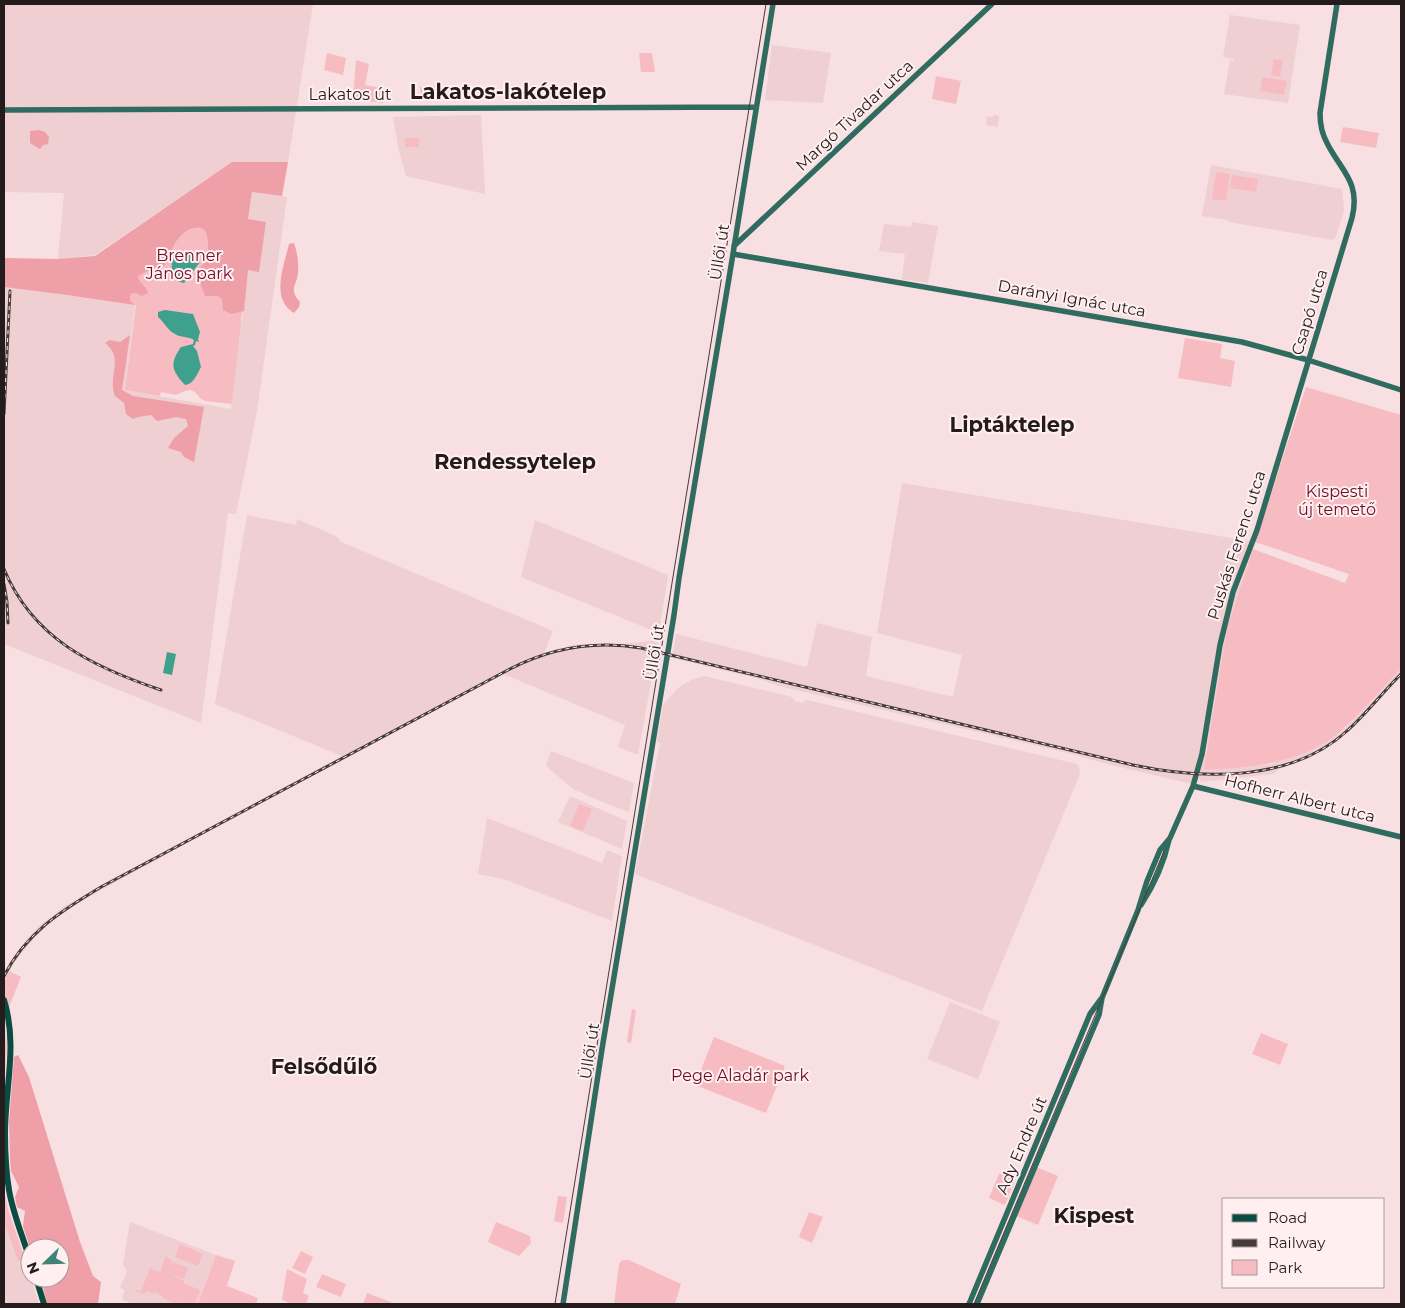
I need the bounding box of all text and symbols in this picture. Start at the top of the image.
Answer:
street label: Margó Tivadar utca [792,56,917,175]
district label: Lakatos-lakótelep [410,79,606,104]
street label: Lakatos út [308,85,392,104]
street label: Üllői út [705,222,733,282]
park label: Brenner János park [145,246,233,283]
street label: Csapó utca [1287,267,1332,357]
street label: Darányi Ignác utca [996,276,1148,321]
district label: Liptáktelep [949,412,1075,437]
district label: Rendessytelep [434,449,596,474]
street label: Puskás Ferenc utca [1203,468,1270,622]
park label: Kispesti új temető [1298,482,1376,519]
street label: Üllői út [640,622,668,682]
street label: Hofherr Albert utca [1222,771,1377,826]
street label: Üllői út [575,1021,603,1081]
district label: Felsődűlő [271,1054,378,1079]
park label: Pege Aladár park [671,1066,809,1085]
street label: Ady Endre út [992,1093,1051,1197]
legend [1222,1198,1385,1288]
district label: Kispest [1053,1203,1135,1228]
text: Road [1268,1208,1307,1227]
text: Railway [1268,1233,1326,1252]
north arrow [20,1238,70,1288]
text: Park [1268,1258,1302,1277]
text: N [23,1259,44,1277]

